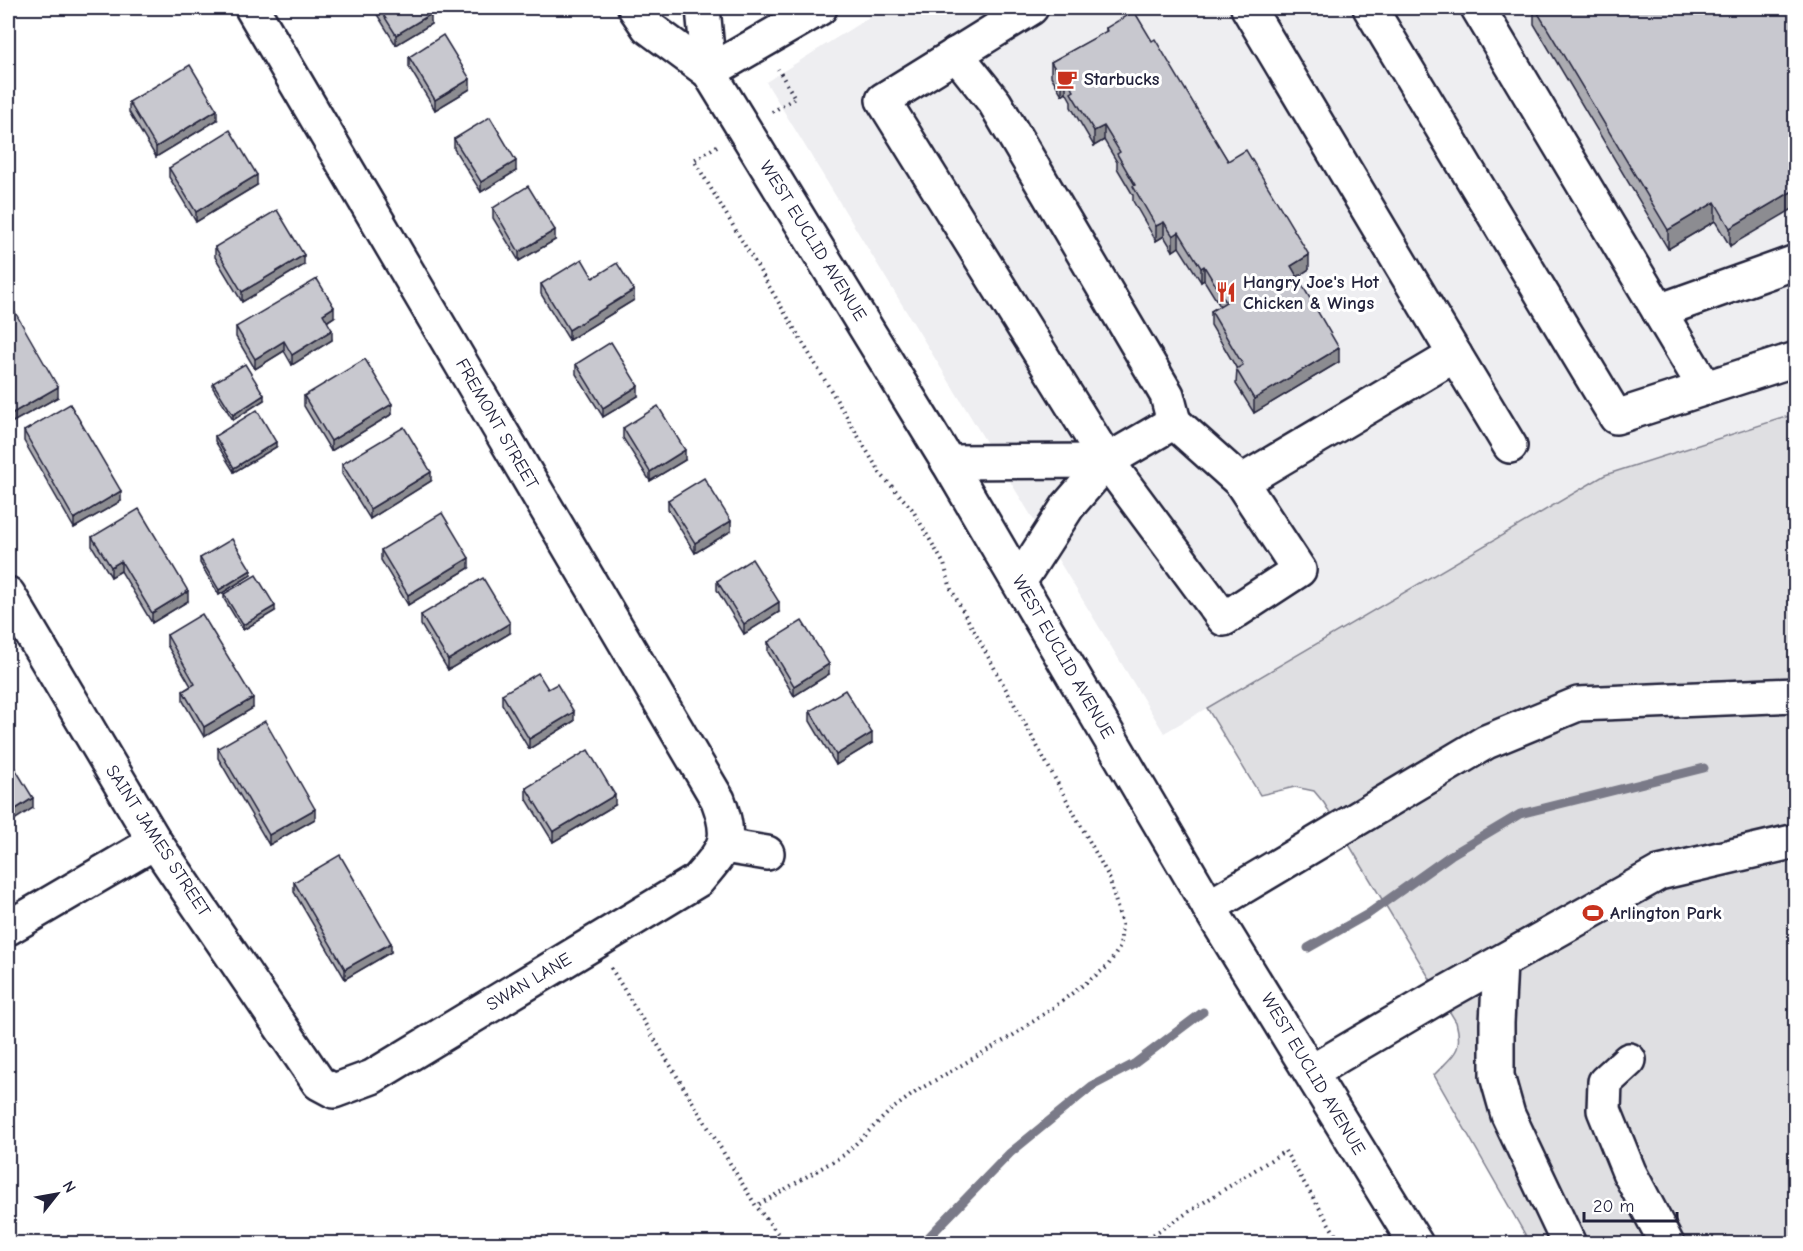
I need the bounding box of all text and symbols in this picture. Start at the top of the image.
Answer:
cafe icon: Starbucks [1055,67,1079,91]
place label: Starbucks [1084,69,1160,90]
street label: WEST EUCLID AVENUE [755,157,871,325]
place label: Hangry Joe's Hot Chicken & Wings [1243,272,1380,314]
restaurant icon: Hangry Joe's Hot Chicken & Wings [1214,280,1238,304]
street label: FREMONT STREET [451,355,543,493]
street label: WEST EUCLID AVENUE [1008,572,1118,742]
street label: SAINT JAMES STREET [101,761,215,921]
sports icon: Arlington Park [1581,901,1605,925]
place label: Arlington Park [1610,903,1722,924]
street label: SWAN LANE [483,948,575,1015]
street label: WEST EUCLID AVENUE [1256,989,1370,1159]
north arrow [27,1164,87,1224]
text: N [59,1178,79,1196]
scale bar [1584,1185,1677,1223]
text: 20 m [1593,1196,1634,1217]

